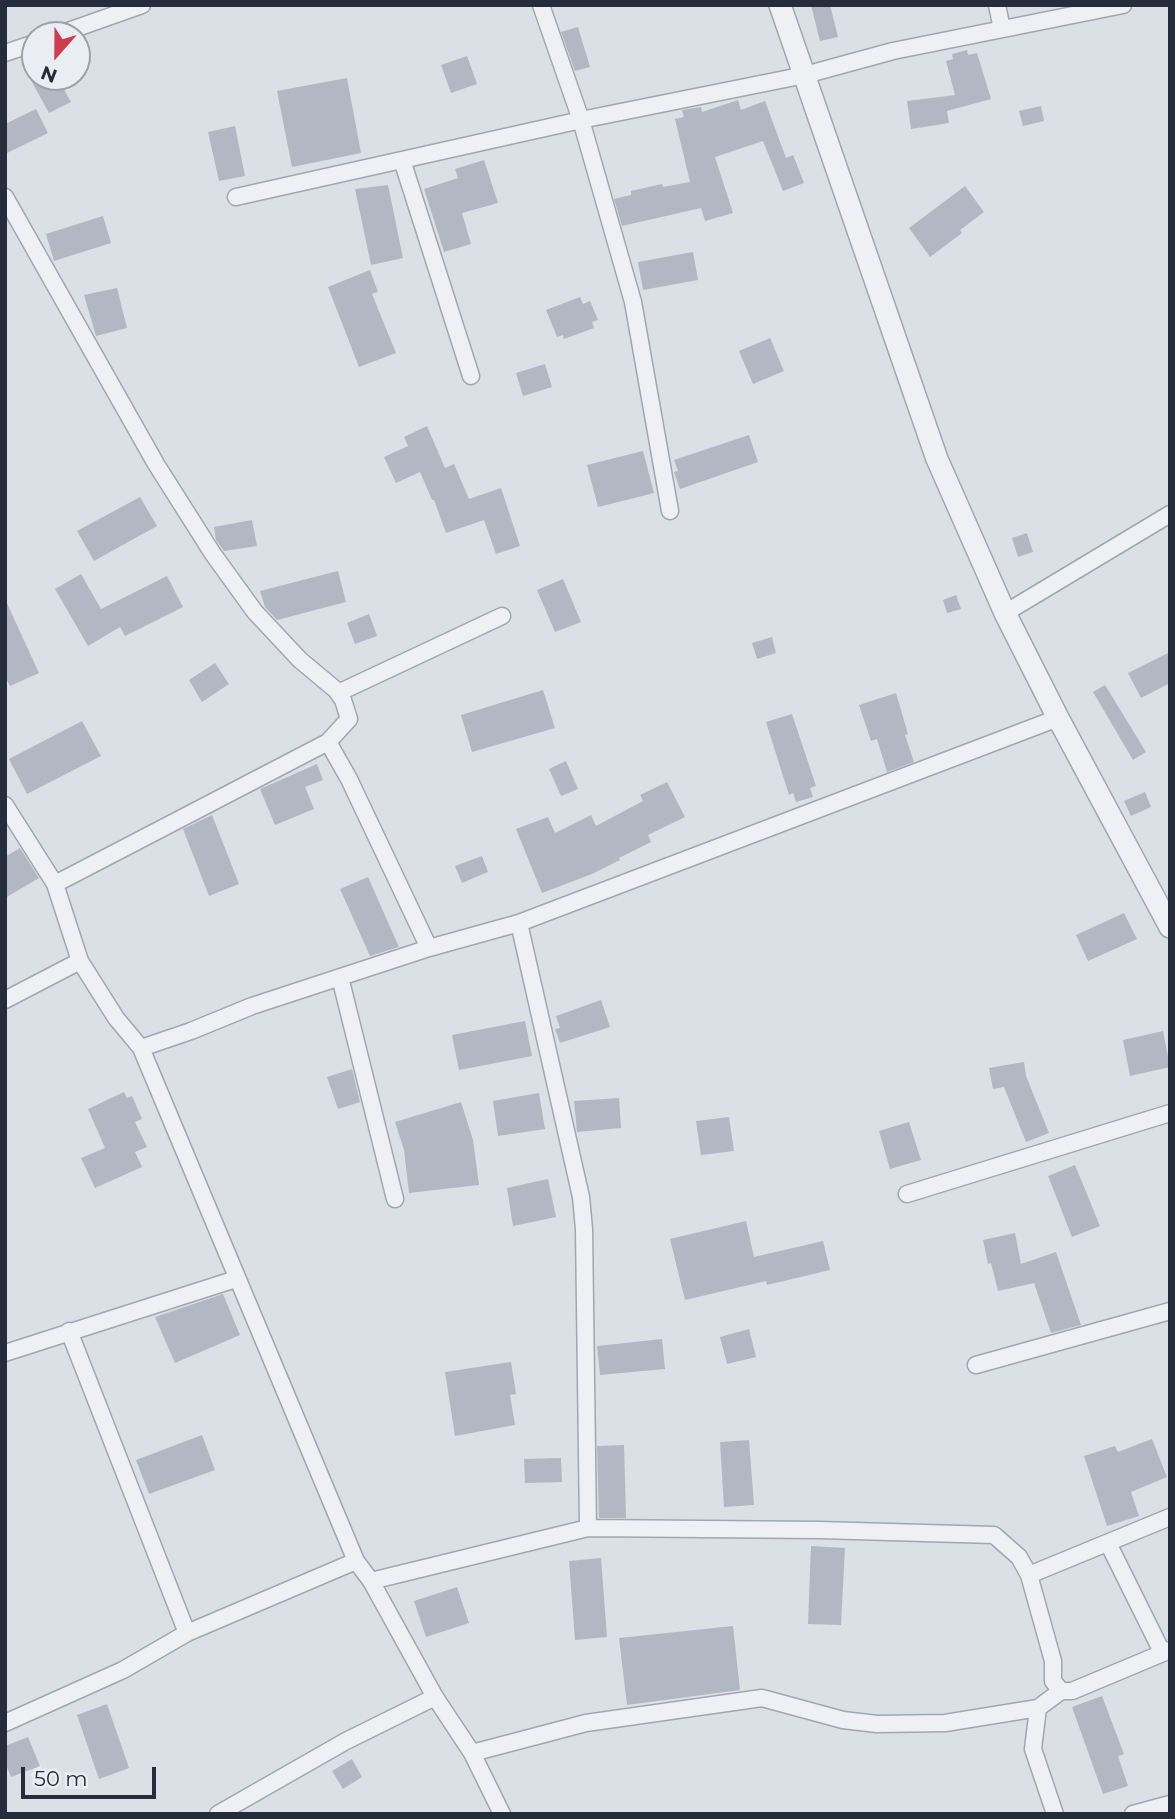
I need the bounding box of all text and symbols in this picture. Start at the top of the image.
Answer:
north arrow [21,21,91,91]
text: N [38,61,60,88]
scale bar [24,1752,159,1796]
text: 50 m [34,1766,88,1791]

